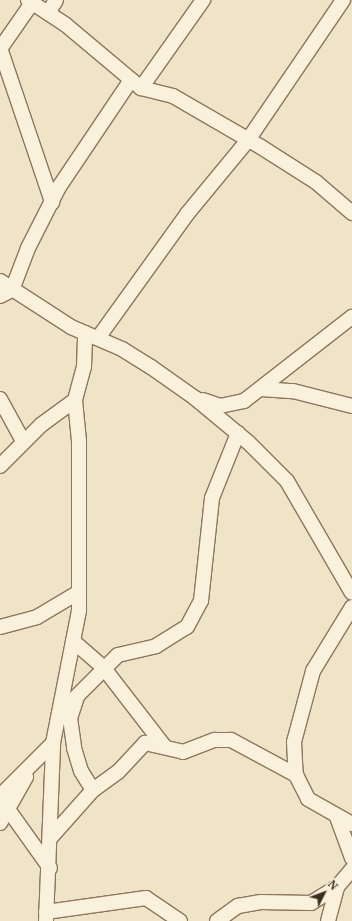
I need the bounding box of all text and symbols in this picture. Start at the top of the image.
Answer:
north arrow [304,873,344,913]
text: N [325,876,342,893]

